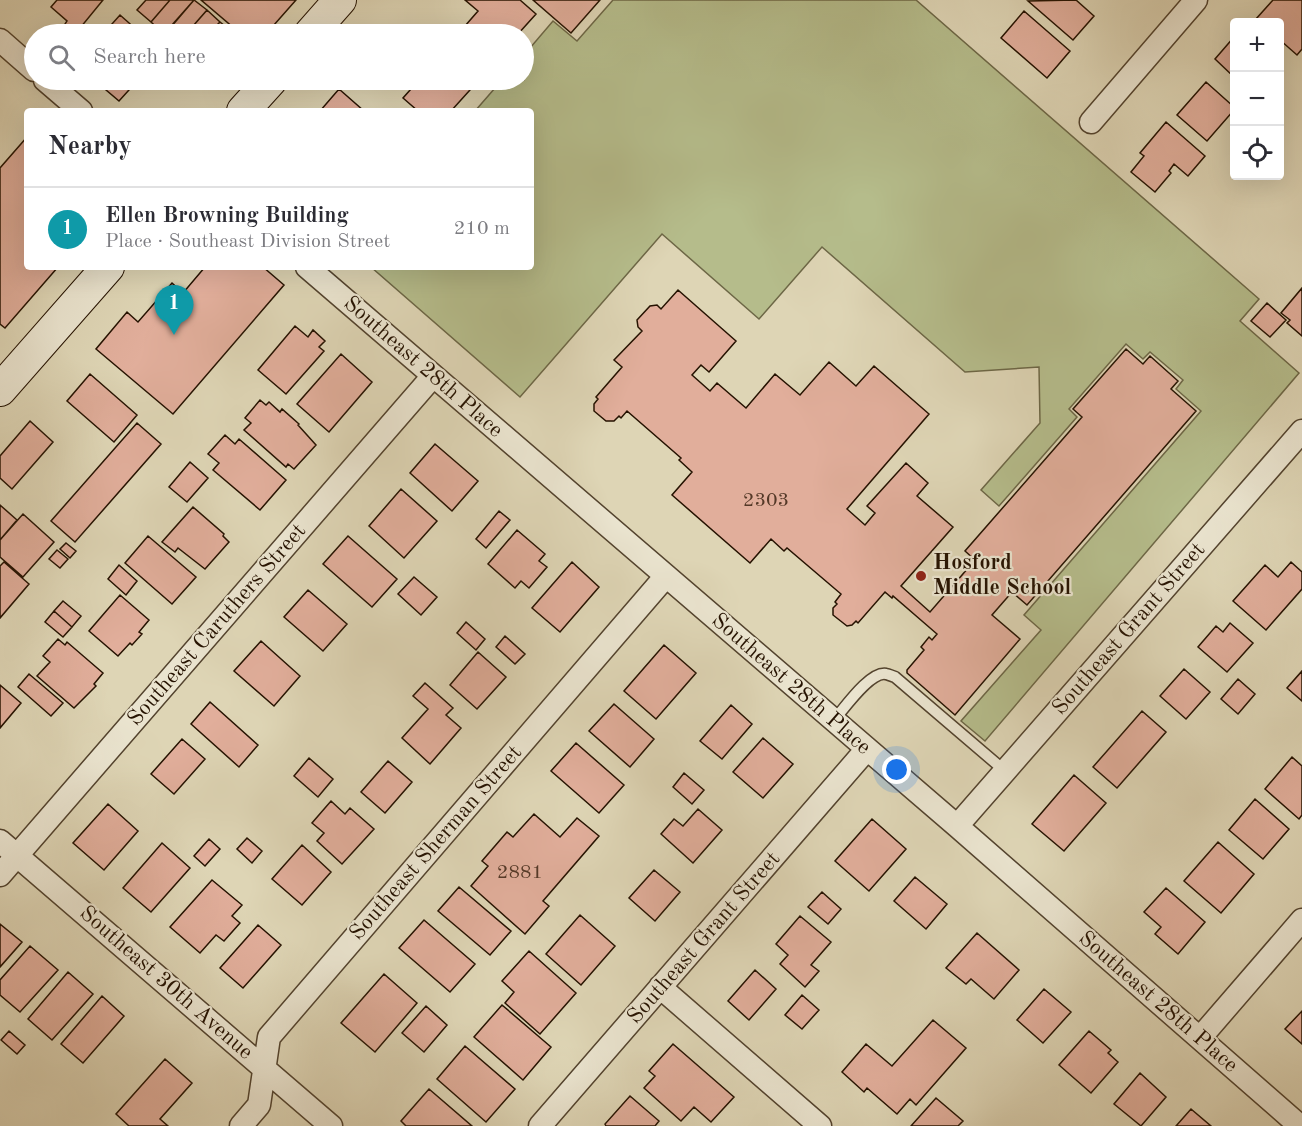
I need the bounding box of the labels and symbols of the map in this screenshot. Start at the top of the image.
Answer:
pin: 1 [154,286,194,335]
street label: Southeast 28th Place [339,292,507,442]
house number: 2303 [743,491,789,511]
street label: Southeast Caruthers Street [124,520,310,730]
street label: Southeast Grant Street [1048,539,1210,719]
place label: Hosford Middle School [933,552,1072,599]
marker: Hosford Middle School [914,569,928,583]
street label: Southeast 28th Place [707,609,875,759]
street label: Southeast Sherman Street [346,742,526,944]
your location [882,755,911,784]
street label: Southeast Grant Street [623,848,785,1028]
house number: 2881 [497,863,543,883]
street label: Southeast 30th Avenue [75,902,257,1064]
street label: Southeast 28th Place [1074,927,1242,1077]

